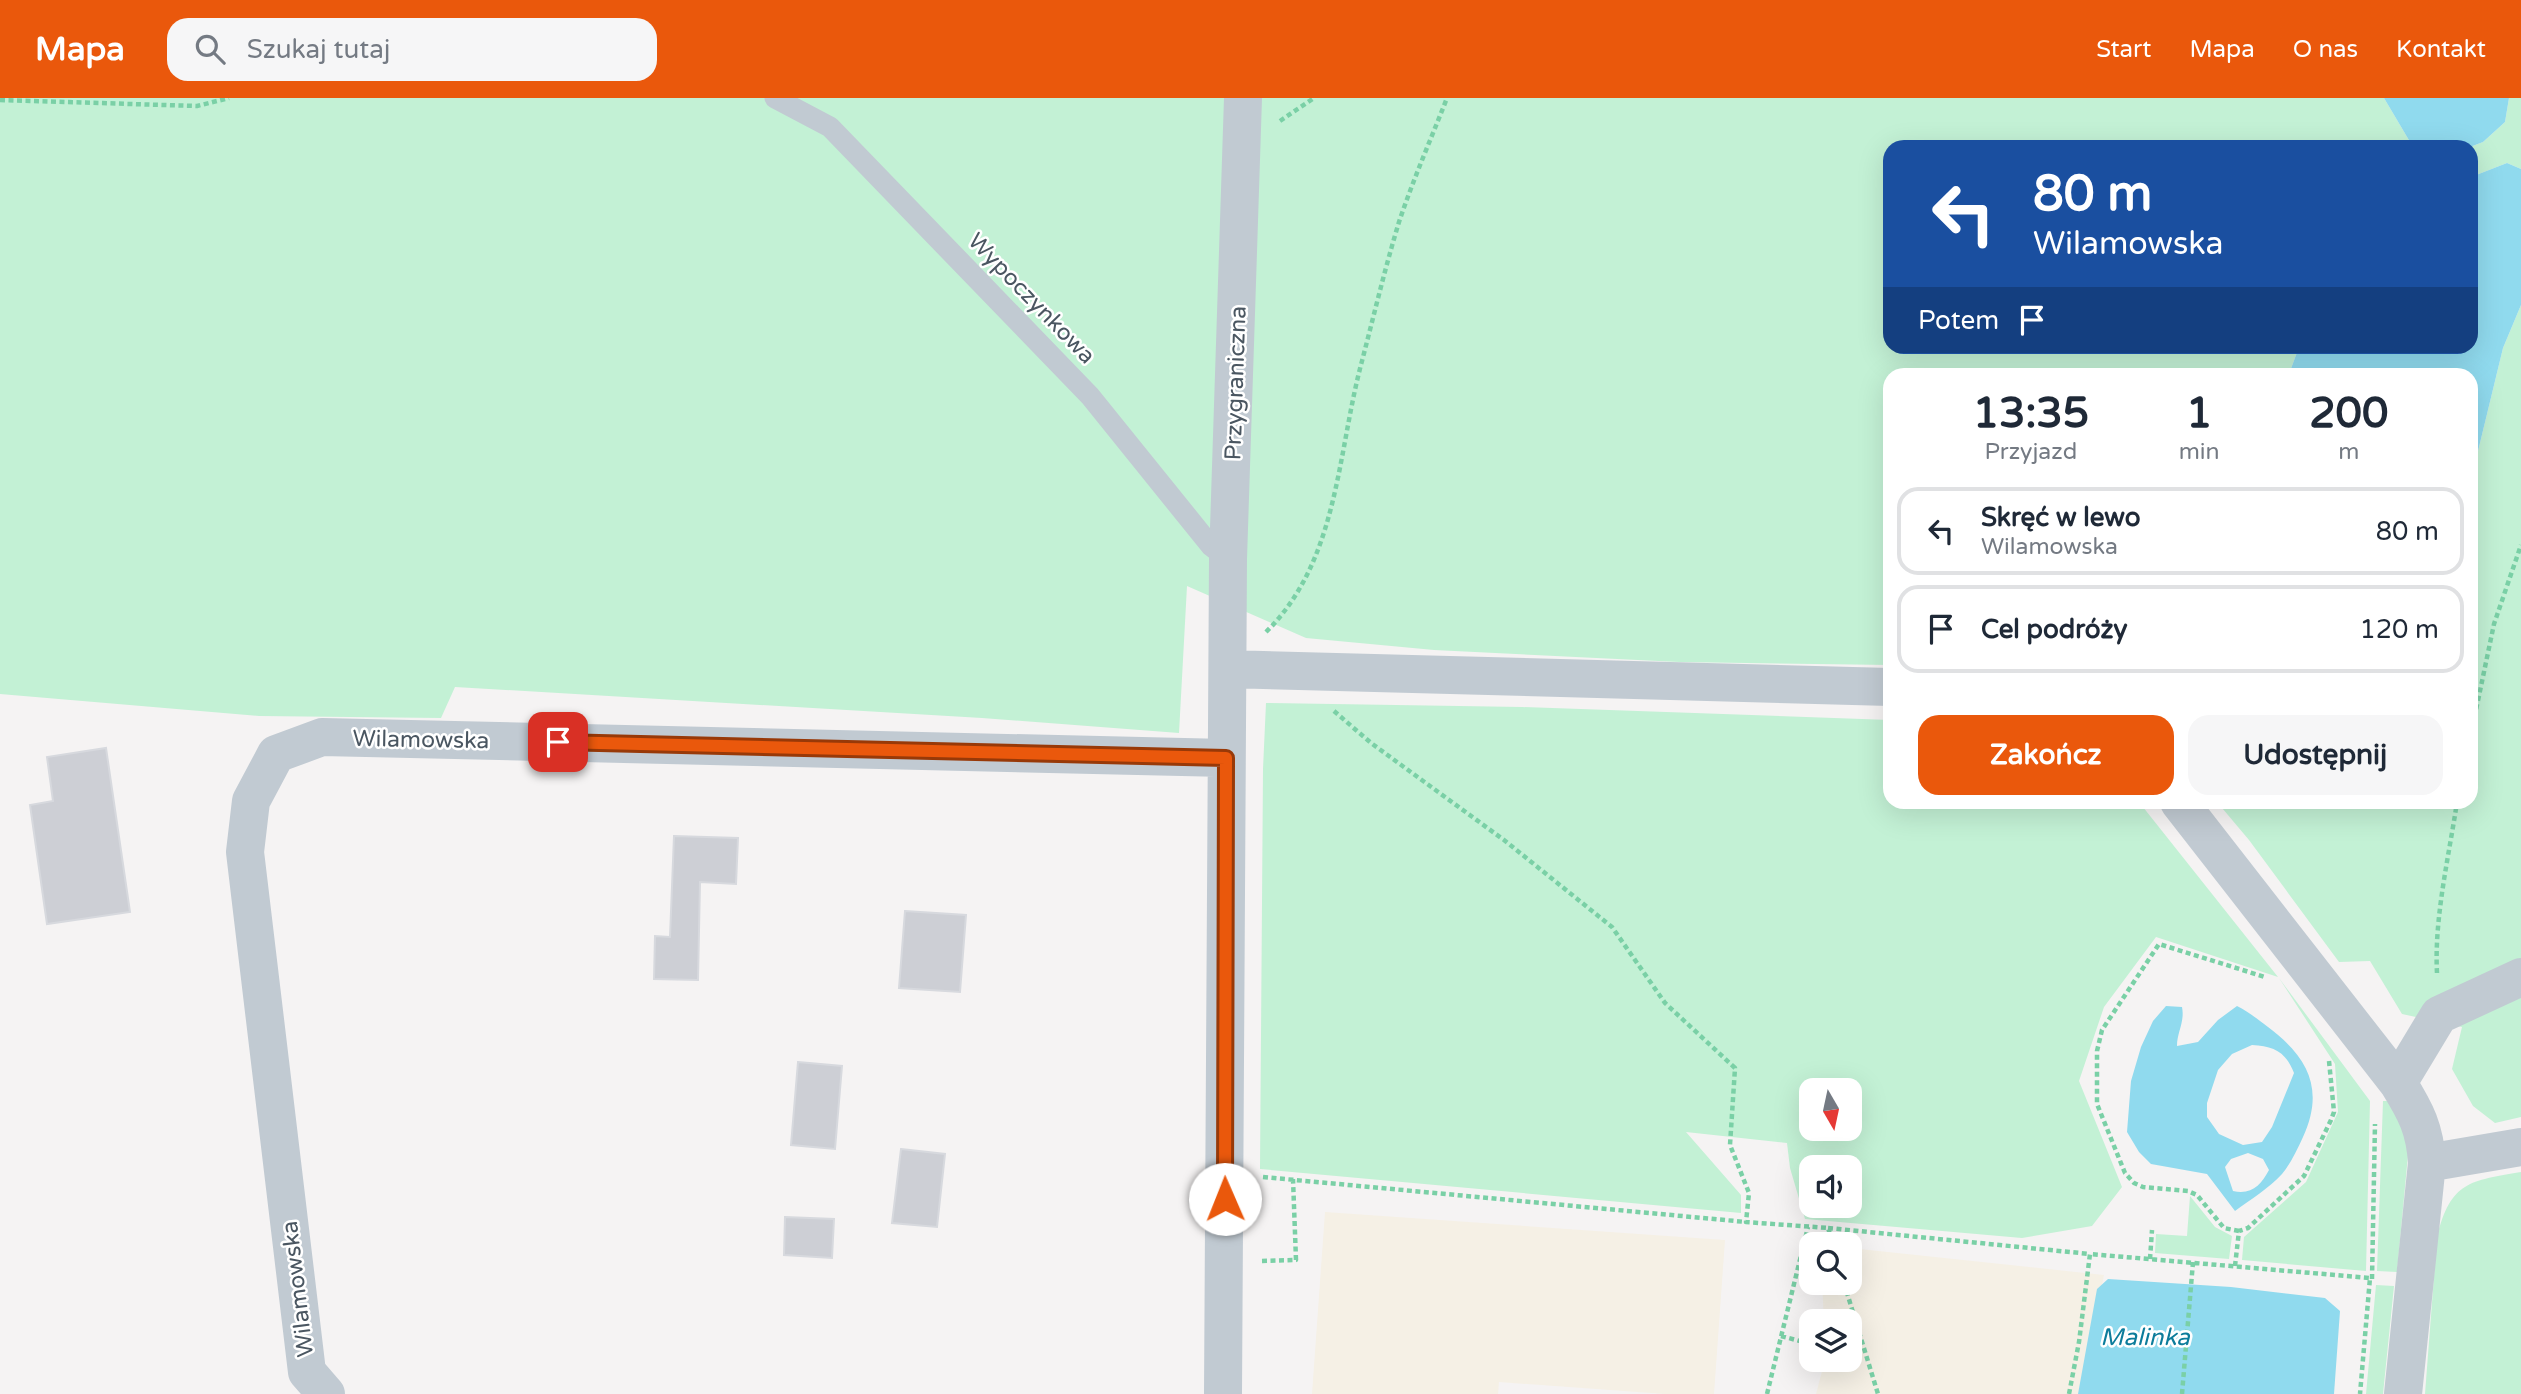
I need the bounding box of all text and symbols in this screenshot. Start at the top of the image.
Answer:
search box [167,18,657,81]
text: Mapa [35,30,125,69]
icon: search [191,30,229,68]
text: Szukaj tutaj [247,34,390,65]
text: Start [2096,35,2151,64]
text: Mapa [2189,35,2255,64]
text: O nas [2293,35,2358,64]
text: Kontakt [2396,35,2486,64]
text: 80 m [2033,165,2152,224]
icon: left [1918,168,2009,259]
text: Wilamowska [2033,225,2223,263]
street label: Wypoczynkowa [962,227,1101,370]
icon: arrive [2013,301,2051,339]
street label: Przygraniczna [1219,305,1253,461]
text: Potem [1918,305,1999,336]
text: 13:35 [1973,388,2089,439]
text: 1 [2186,388,2212,439]
text: 200 [2309,388,2388,439]
text: Przyjazd [1985,438,2077,466]
text: min [2179,438,2220,466]
text: m [2338,438,2359,466]
text: Skręć w lewo [1981,502,2141,533]
icon: left [1922,512,1960,550]
text: 80 m [2376,516,2439,547]
text: Wilamowska [1981,533,2118,561]
icon: arrive [1922,610,1960,648]
text: Cel podróży [1981,614,2128,645]
text: 120 m [2359,614,2439,645]
pin [528,712,588,772]
button: Zakończ [1918,715,2174,795]
button: Udostępnij [2188,715,2443,795]
icon: arrive [539,723,577,761]
street label: Wilamowska [352,725,490,755]
north arrow [1799,1078,1862,1141]
map controls [1799,1078,1862,1372]
button: sound [1799,1155,1862,1218]
position arrow [1188,1162,1262,1236]
street label: Wilamowska [276,1219,320,1358]
button: search [1799,1232,1862,1295]
button: layers [1799,1309,1862,1372]
water label: Malinka [2100,1323,2190,1352]

